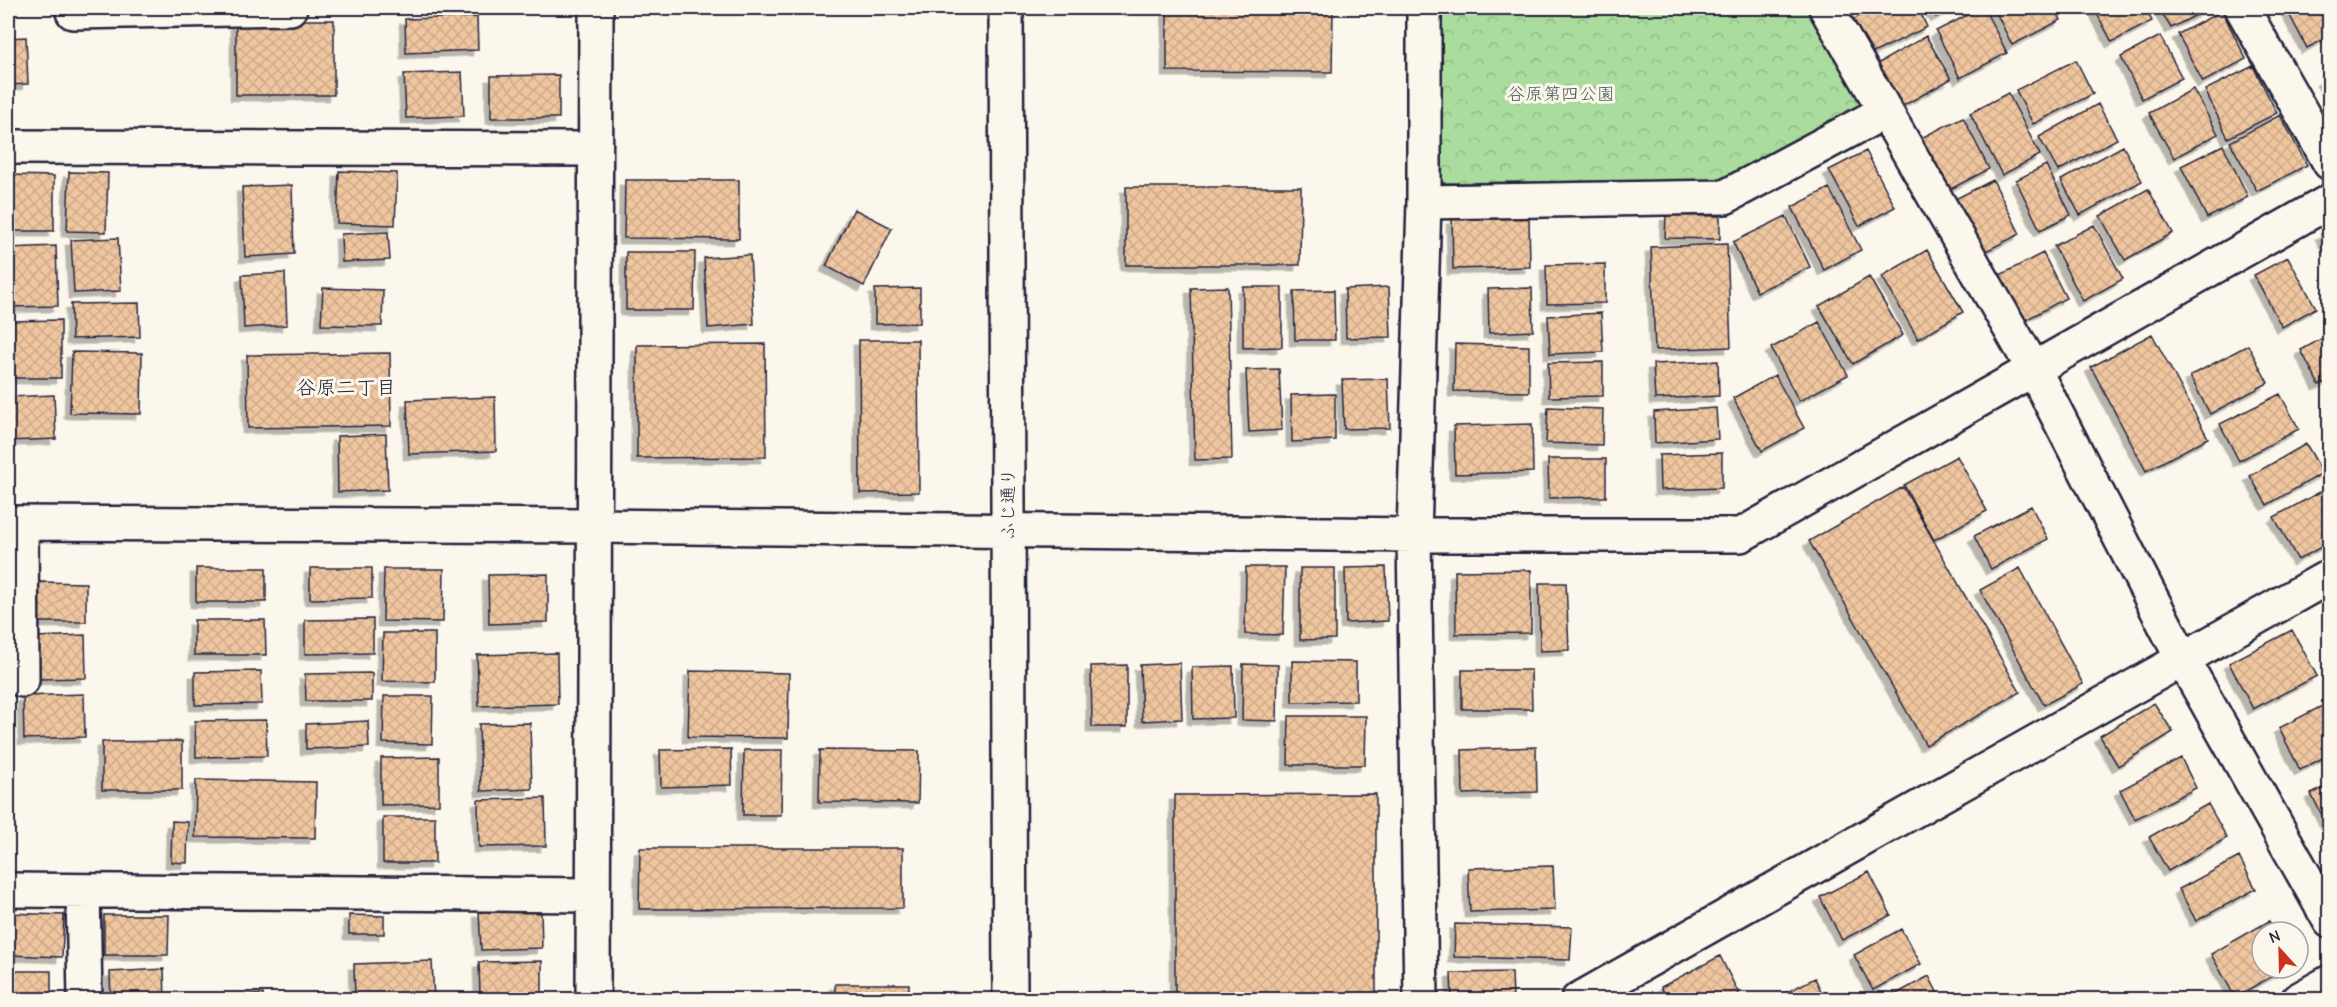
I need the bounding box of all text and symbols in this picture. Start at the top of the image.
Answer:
park label: 谷原第四公園 [1507,84,1615,105]
district label: 谷原二丁目 [296,376,396,399]
street label: ふじ通り [998,468,1019,540]
north arrow [2250,920,2310,980]
text: N [2267,927,2283,947]

